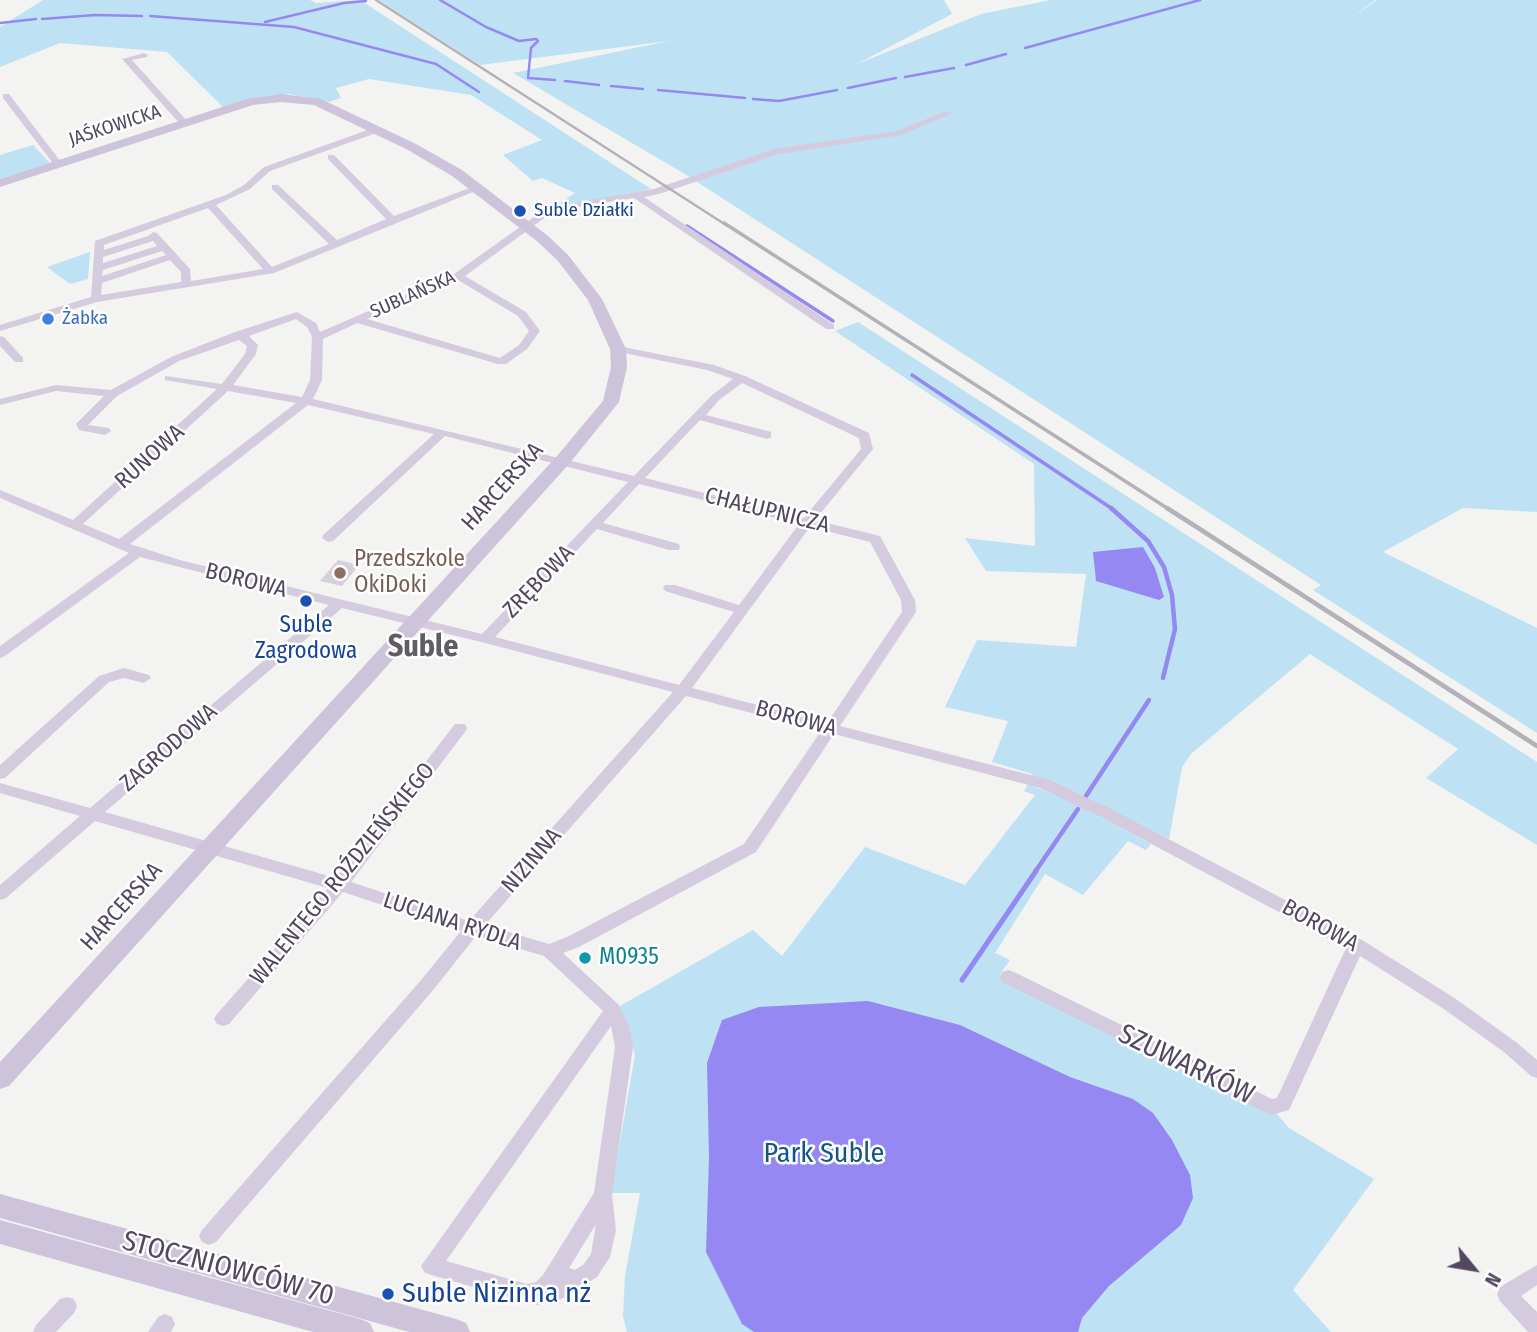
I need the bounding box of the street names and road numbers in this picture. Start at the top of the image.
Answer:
street label: JAŚKOWICKA [66,100,164,152]
street label: SUBLAŃSKA [367,266,459,324]
street label: RUNOWA [110,419,190,495]
street label: HARCERSKA [456,437,550,537]
street label: CHAŁUPNICZA [702,482,832,540]
street label: ZRĘBOWA [498,540,580,624]
street label: BOROWA [202,558,290,604]
street label: BOROWA [752,695,840,743]
street label: ZAGRODOWA [115,698,223,798]
street label: WALENTEGO ROŹDZIEŃSKIEGO [245,757,441,991]
street label: NIZINNA [496,823,568,899]
street label: HARCERSKA [75,857,169,957]
street label: LUCJANA RYDLA [379,887,525,957]
street label: BOROWA [1277,894,1363,958]
street label: SZUWARKÓW [1113,1018,1259,1112]
street label: STOCZNIOWCÓW 70 [119,1225,337,1313]

